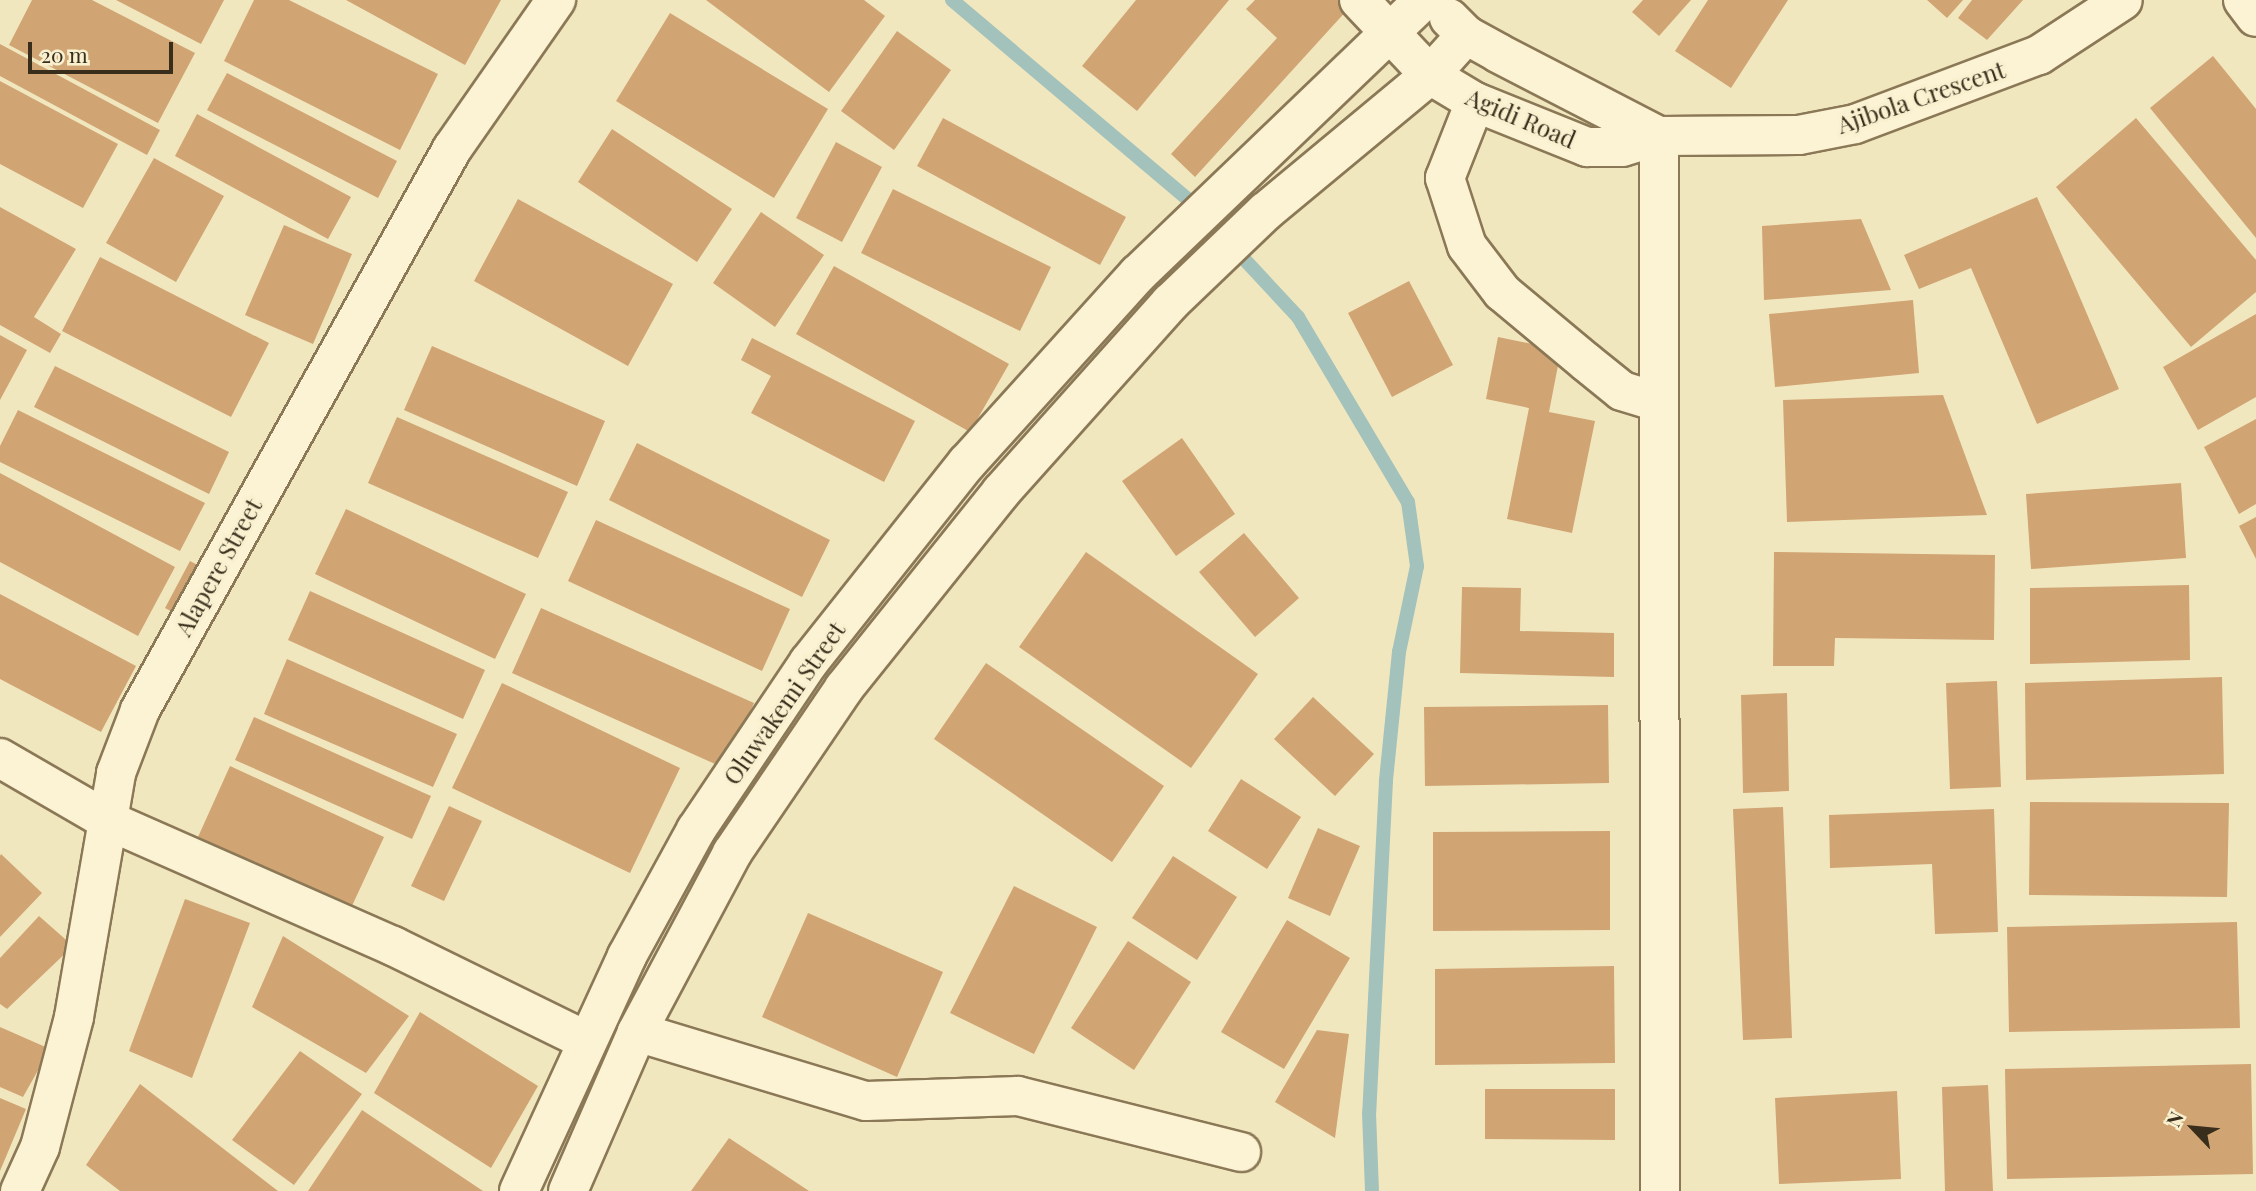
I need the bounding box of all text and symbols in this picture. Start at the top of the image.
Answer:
scale bar [32,28,177,72]
text: 20 m [41,40,88,68]
street label: Ajibola Crescent [1833,55,2009,139]
street label: Agidi Road [1462,82,1580,154]
street label: Alapere Street [168,493,268,641]
street label: Oluwakemi Street [717,616,851,790]
north arrow [2158,1093,2228,1163]
text: N [2159,1107,2189,1131]

